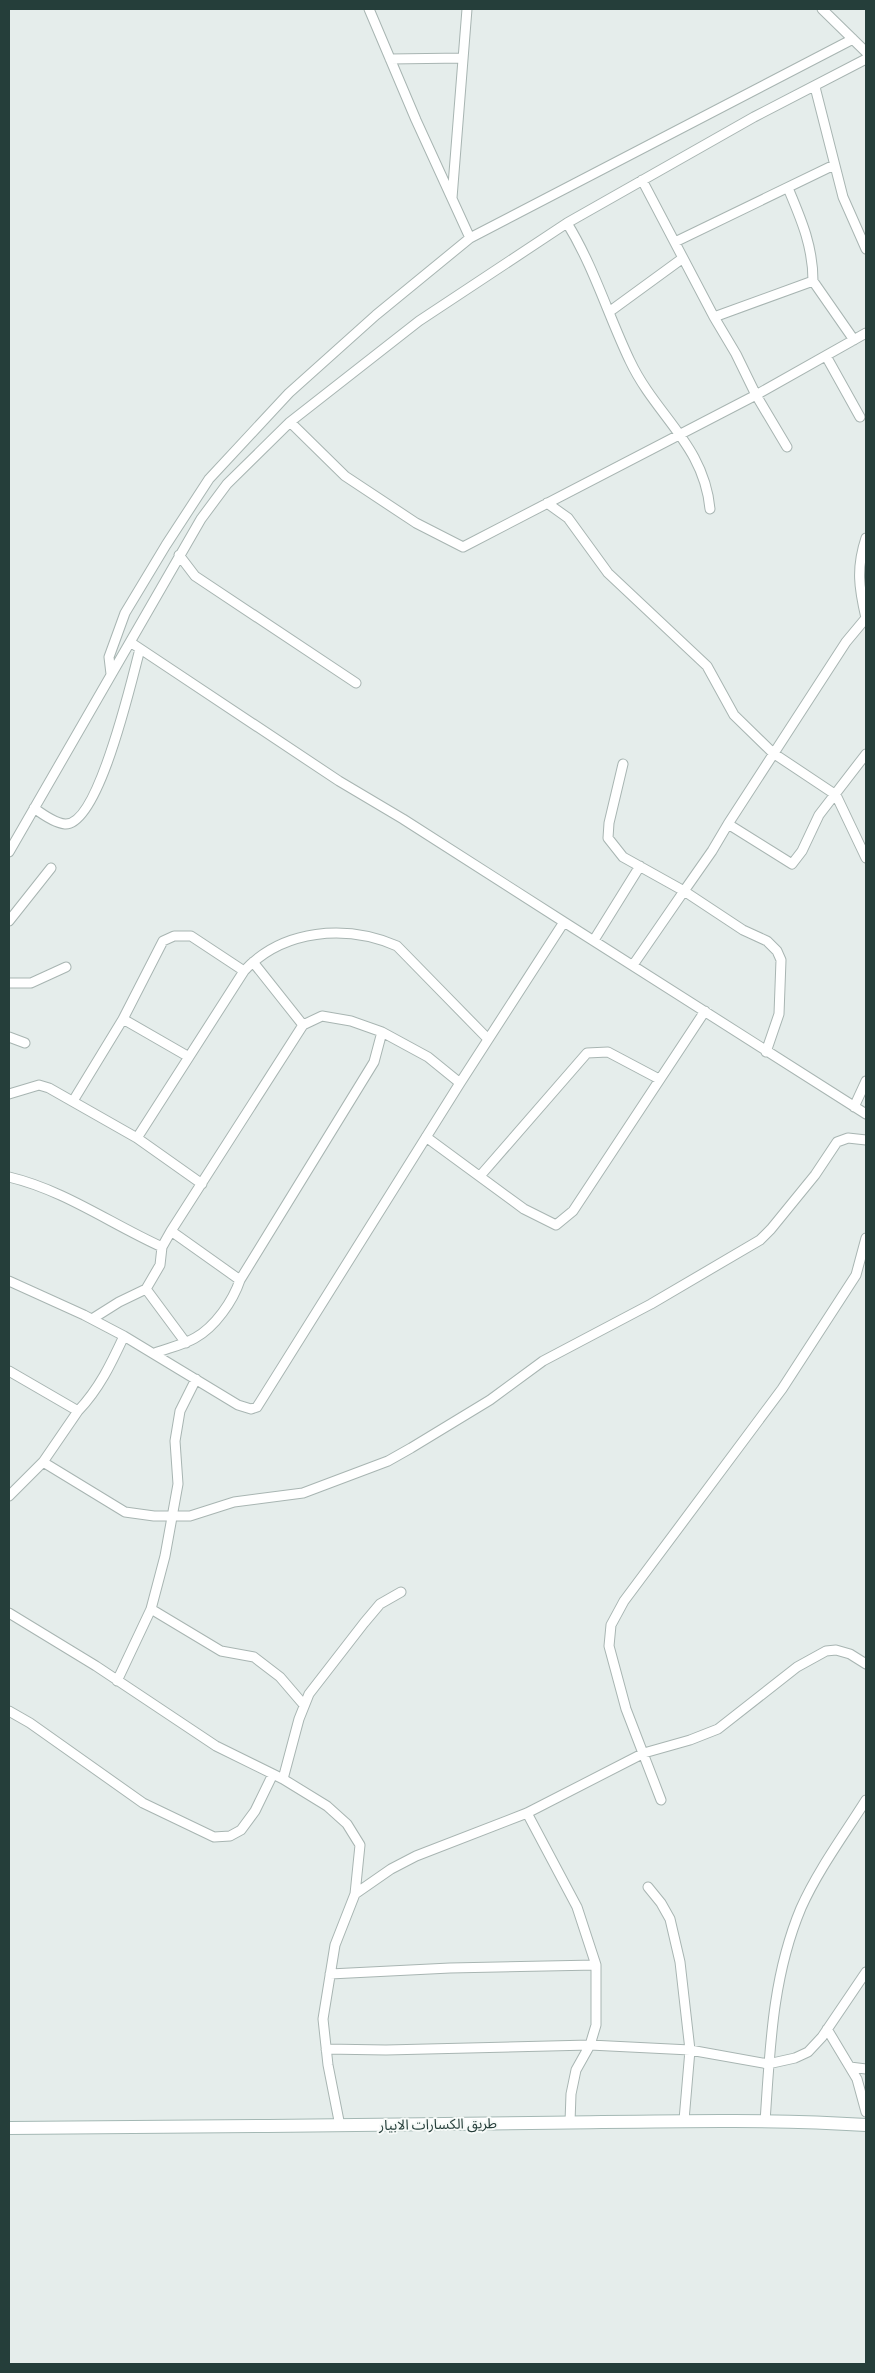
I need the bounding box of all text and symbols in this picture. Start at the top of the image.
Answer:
street label: طريق الكسارات الابيار [378,2112,497,2135]

